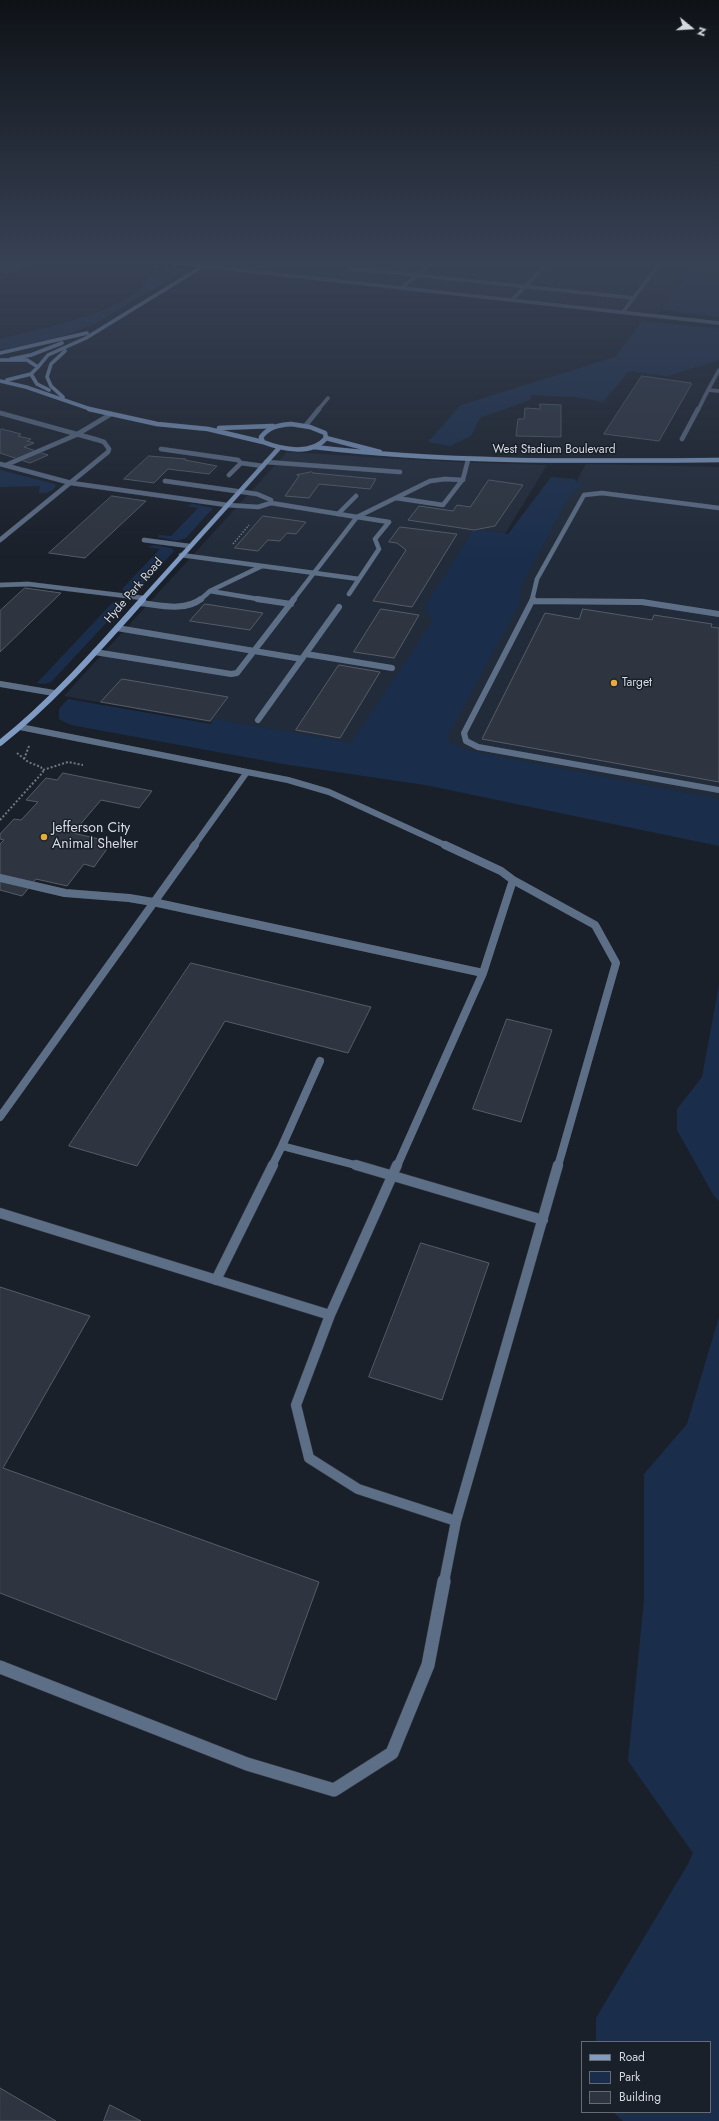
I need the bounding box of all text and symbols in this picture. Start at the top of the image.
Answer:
north arrow [671,8,711,48]
text: N [693,25,711,38]
street label: West Stadium Boulevard [492,443,616,457]
street label: Hyde Park Road [102,556,166,626]
place label: Target [622,676,652,690]
marker: Target [609,678,619,688]
place label: Jefferson City Animal Shelter [52,821,138,854]
marker: Jefferson City Animal Shelter [39,832,49,842]
legend [581,2041,711,2113]
text: Road [619,2048,645,2066]
text: Park [619,2068,640,2086]
text: Building [619,2088,661,2106]

